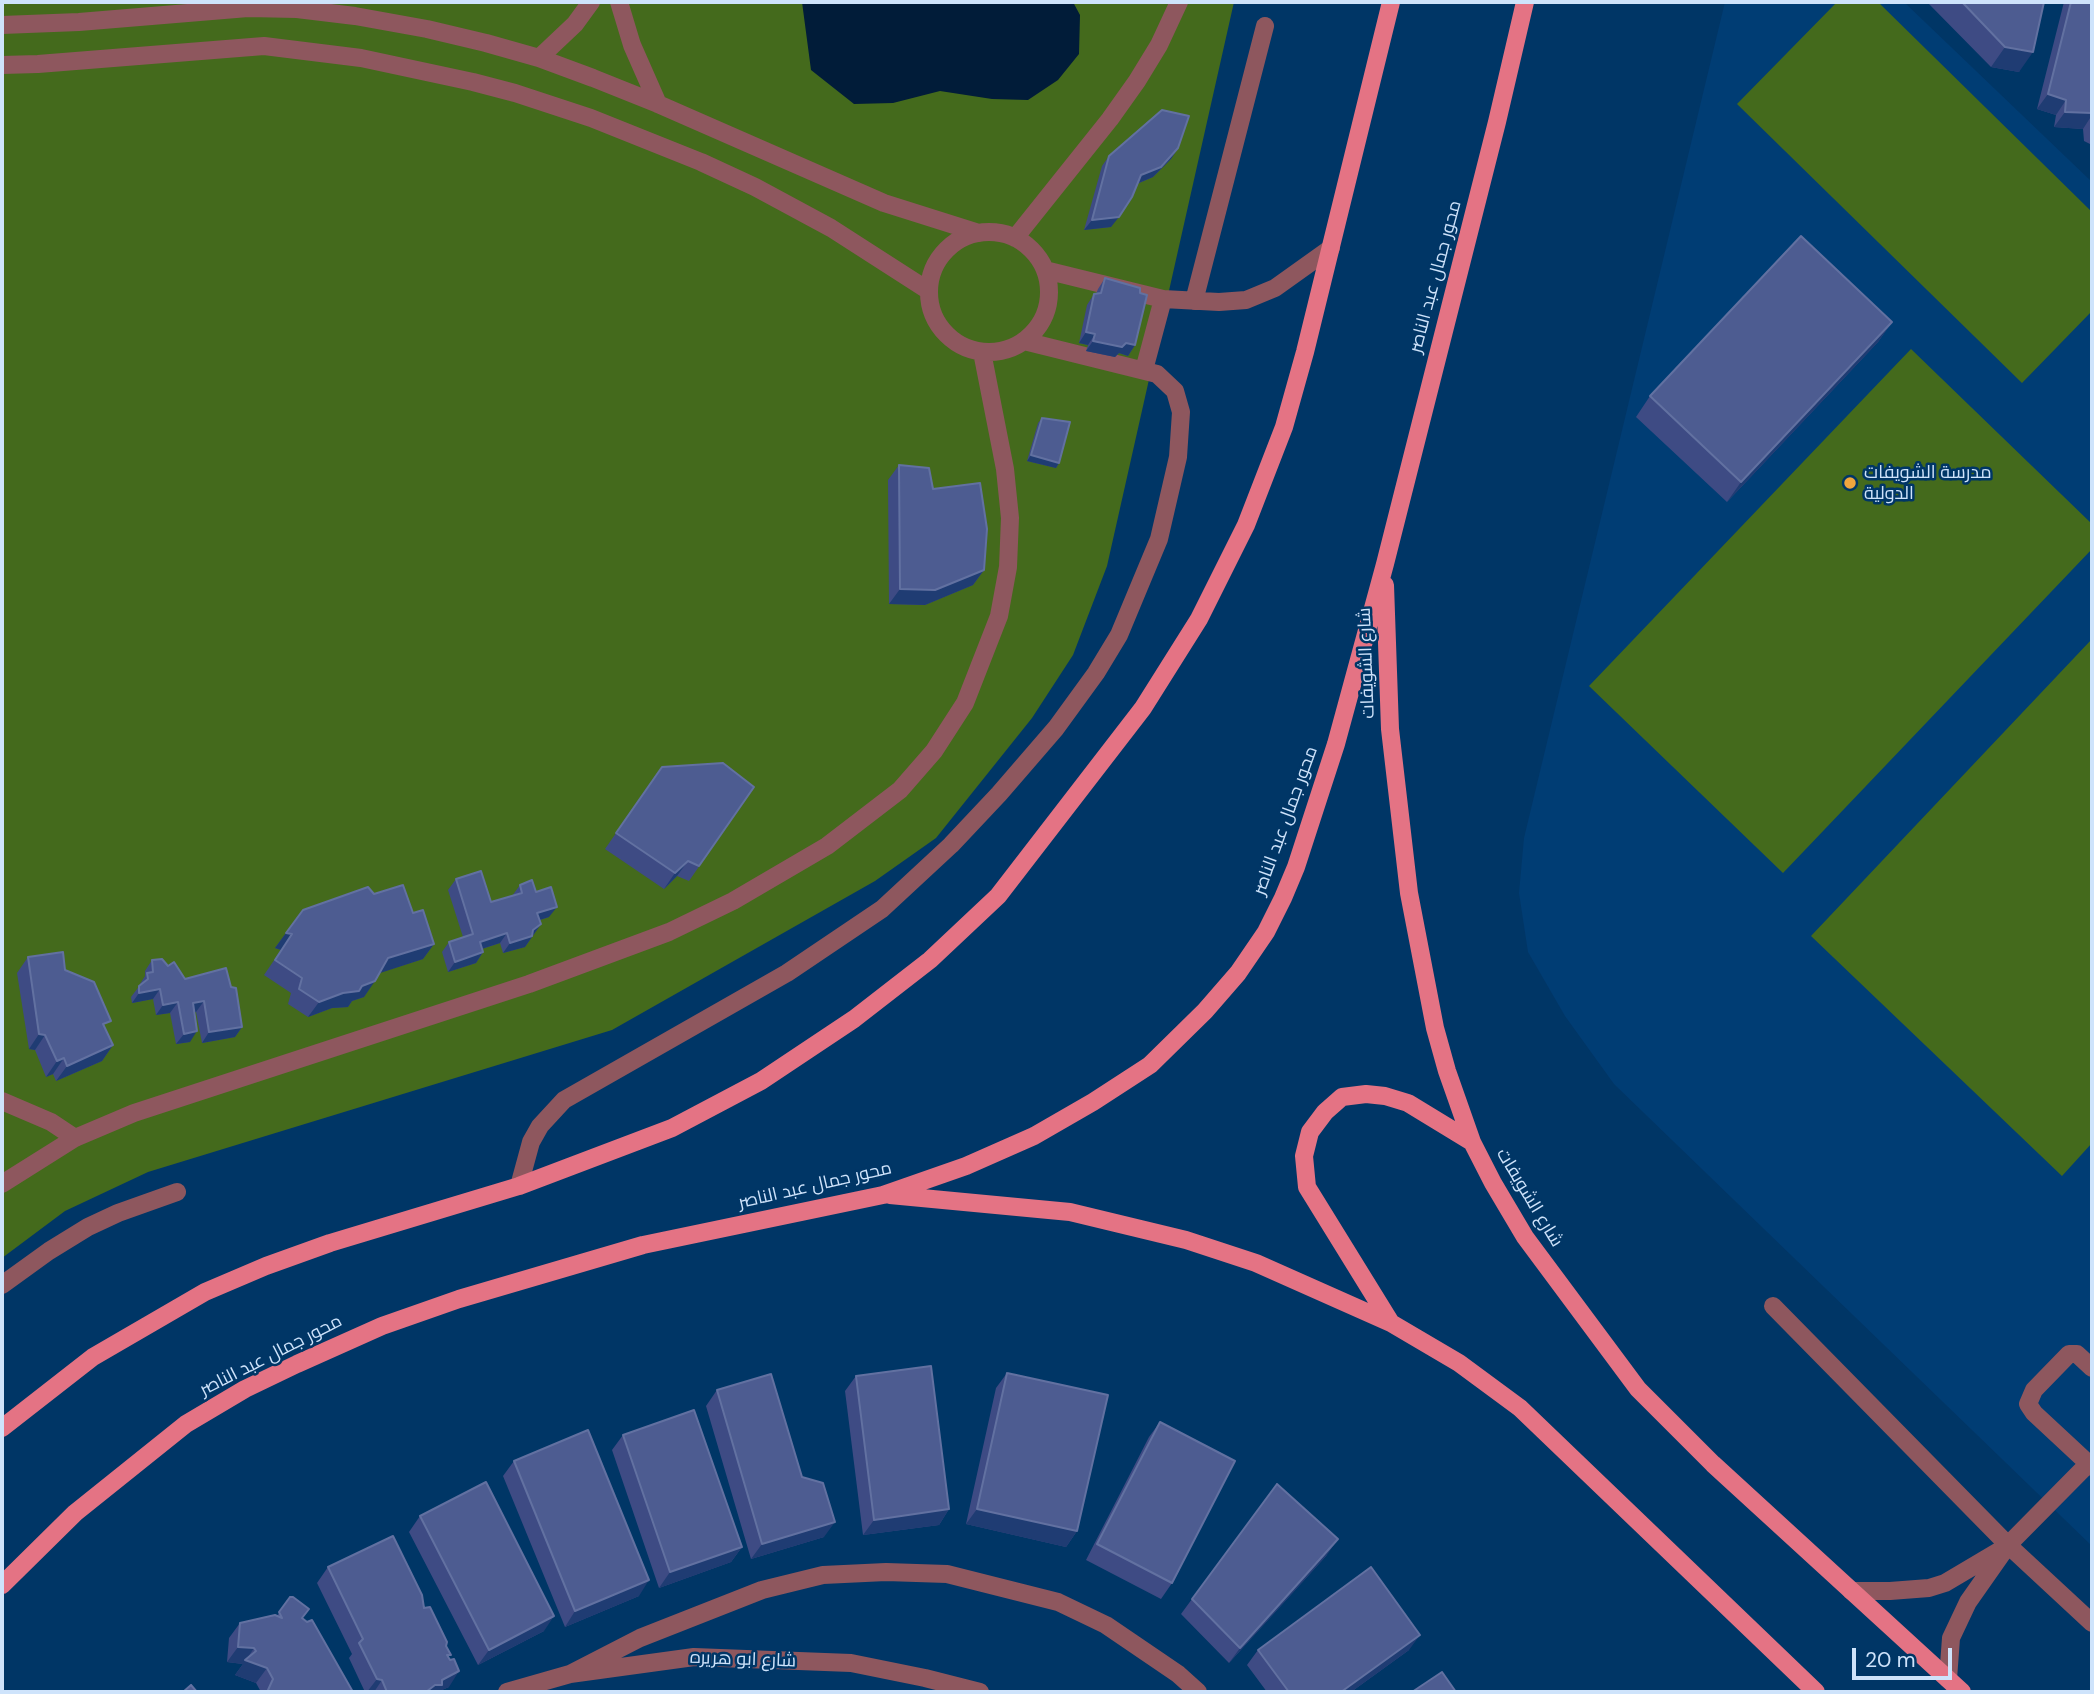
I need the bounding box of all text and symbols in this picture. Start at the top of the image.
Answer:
street label: محور جمال عبد الناصر [1405,198,1467,356]
place label: مدرسة الشويفات الدولية [1864,462,1992,504]
marker: مدرسة الشويفات الدولية [1842,475,1858,491]
street label: شارع الشويفات [1354,607,1380,719]
street label: محور جمال عبد الناصر [1249,744,1323,898]
street label: شارع الشويفات [1491,1145,1567,1251]
street label: محور جمال عبد الناصر [736,1158,894,1214]
street label: محور جمال عبد الناصر [196,1311,346,1401]
scale bar [1856,1634,1956,1678]
text: 20 m [1865,1646,1916,1674]
street label: شارع ابو هريره [689,1647,797,1673]

